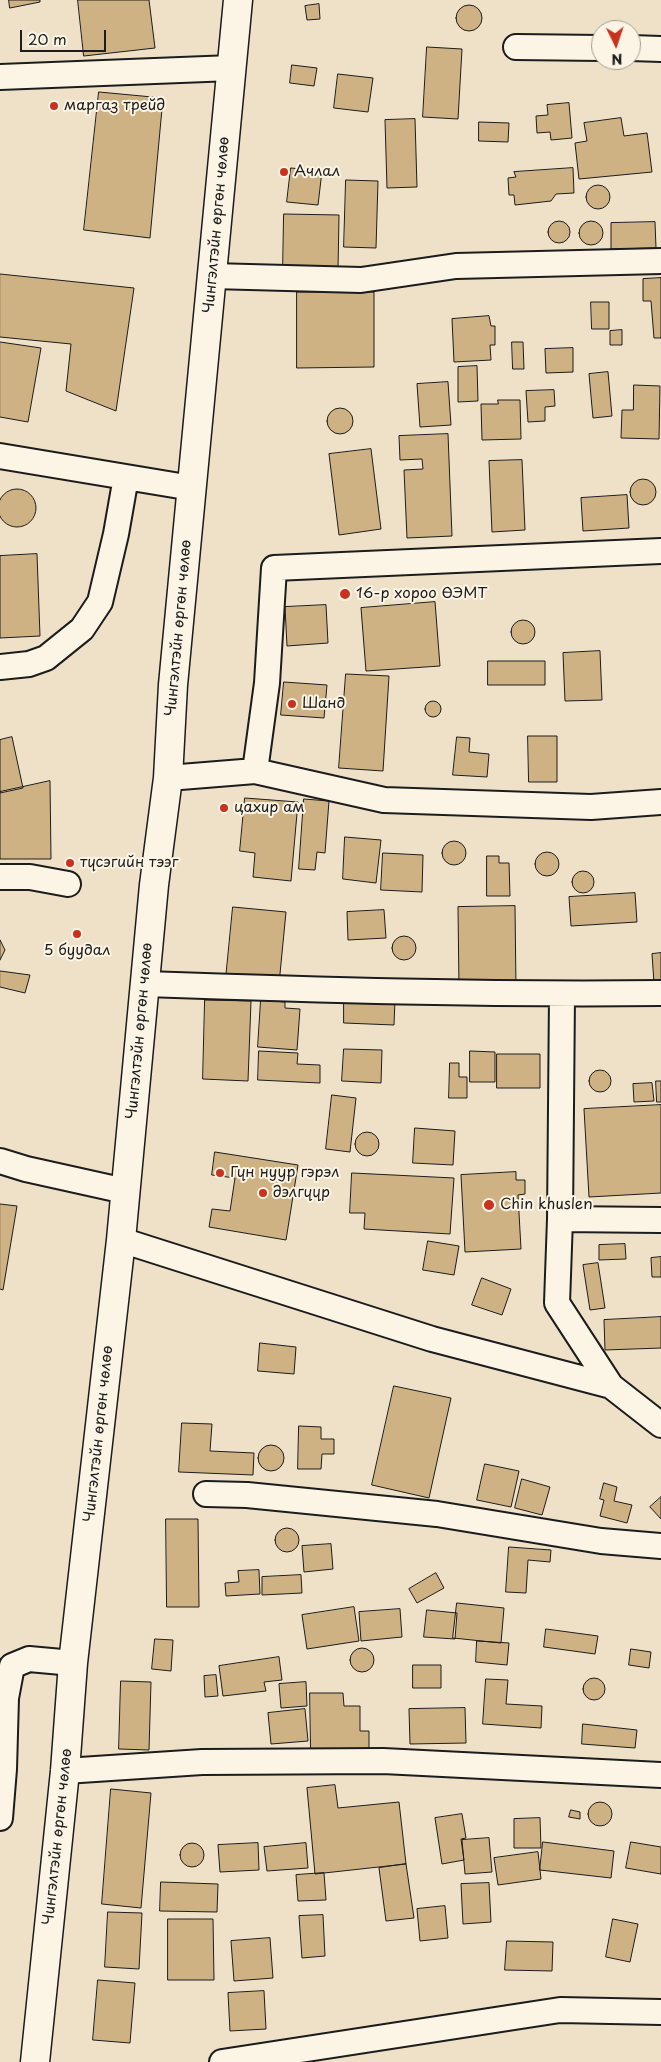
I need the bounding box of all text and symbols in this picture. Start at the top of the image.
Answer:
scale bar [22,20,109,52]
north arrow [591,20,641,70]
text: 20 m [28,27,67,50]
text: N [611,49,623,70]
place label: маргаз трейд [64,97,165,115]
marker: маргаз трейд [48,100,60,112]
street label: Чингэлтэйн өргөн чөлөө [200,136,234,314]
place label: Ачлал [294,163,340,181]
marker: Ачлал [278,166,290,178]
street label: Чингэлтэйн өргөн чөлөө [162,539,196,717]
place label: 16-р хороо ӨЭМТ [356,585,487,603]
marker: 16-р хороо ӨЭМТ [338,587,352,601]
place label: Шанд [302,695,345,713]
marker: Шанд [286,698,298,710]
place label: цахир ам [234,799,305,817]
marker: цахир ам [218,802,230,814]
place label: түсэгийн тээг [80,854,178,872]
marker: түсэгийн тээг [64,857,76,869]
marker: 5 буудал [71,928,83,940]
place label: 5 буудал [44,942,110,960]
street label: Чингэлтэйн өргөн чөлөө [123,942,157,1120]
place label: Гүн нуур гэрэл [230,1164,339,1182]
marker: Гүн нуур гэрэл [214,1167,226,1179]
place label: дэлгүүр [273,1184,330,1202]
marker: дэлгүүр [257,1187,269,1199]
place label: Chin khuslen [500,1196,593,1214]
marker: Chin khuslen [482,1198,496,1212]
street label: Чингэлтэйн өргөн чөлөө [81,1345,117,1523]
street label: Чингэлтэйн өргөн чөлөө [40,1748,76,1926]

